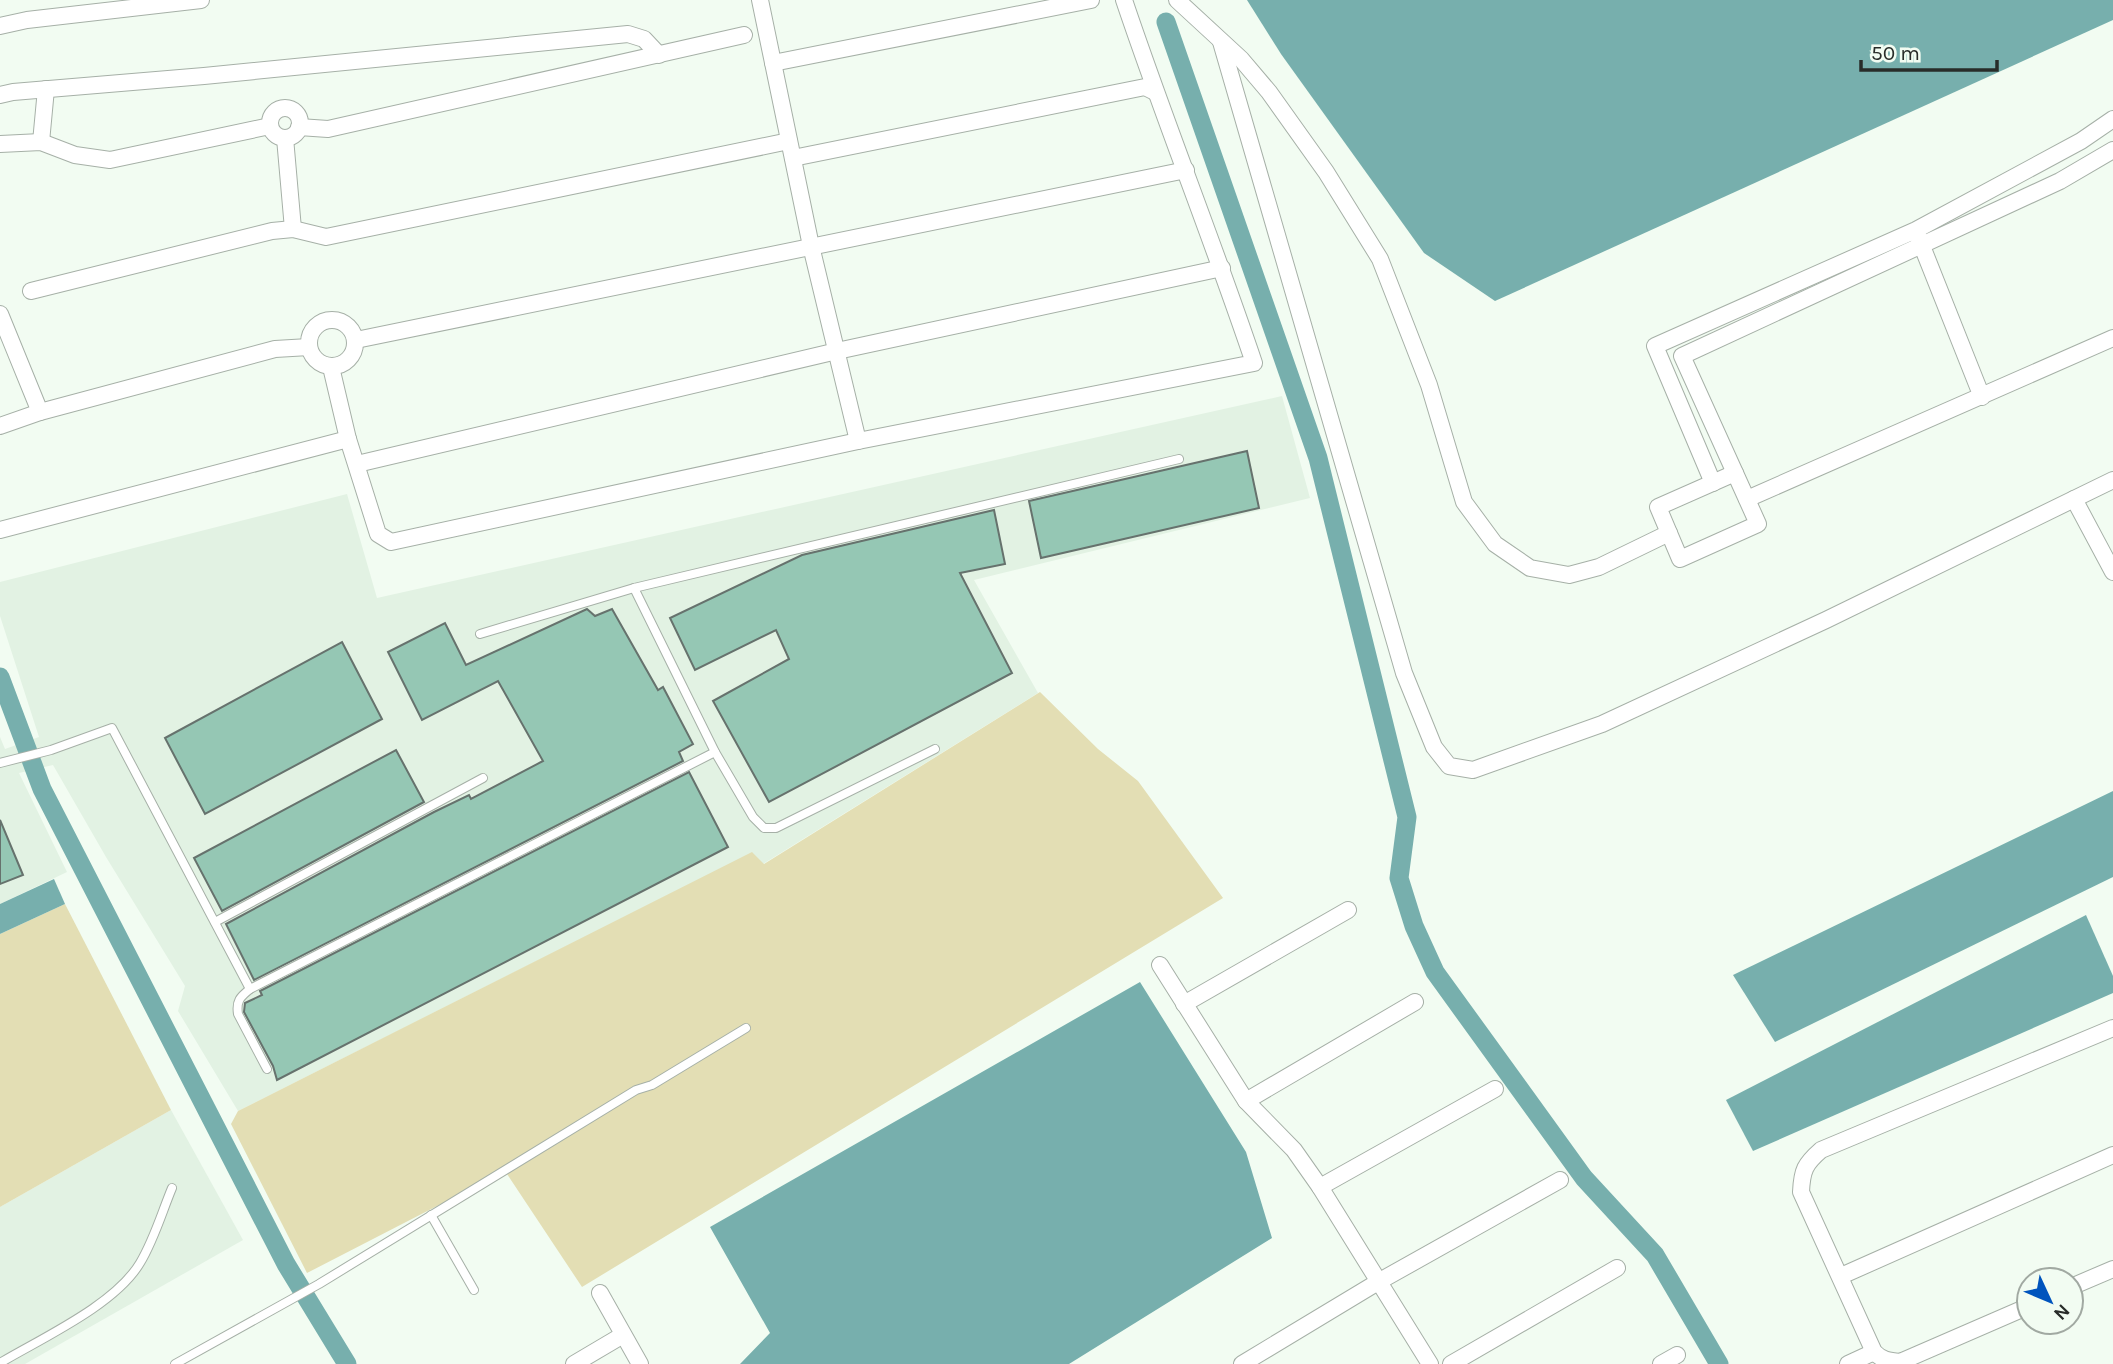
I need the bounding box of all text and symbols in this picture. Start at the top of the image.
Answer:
scale bar [1861,28,1997,72]
text: 50 m [1871,41,1920,65]
north arrow [2015,1266,2085,1336]
text: N [2049,1300,2074,1325]

